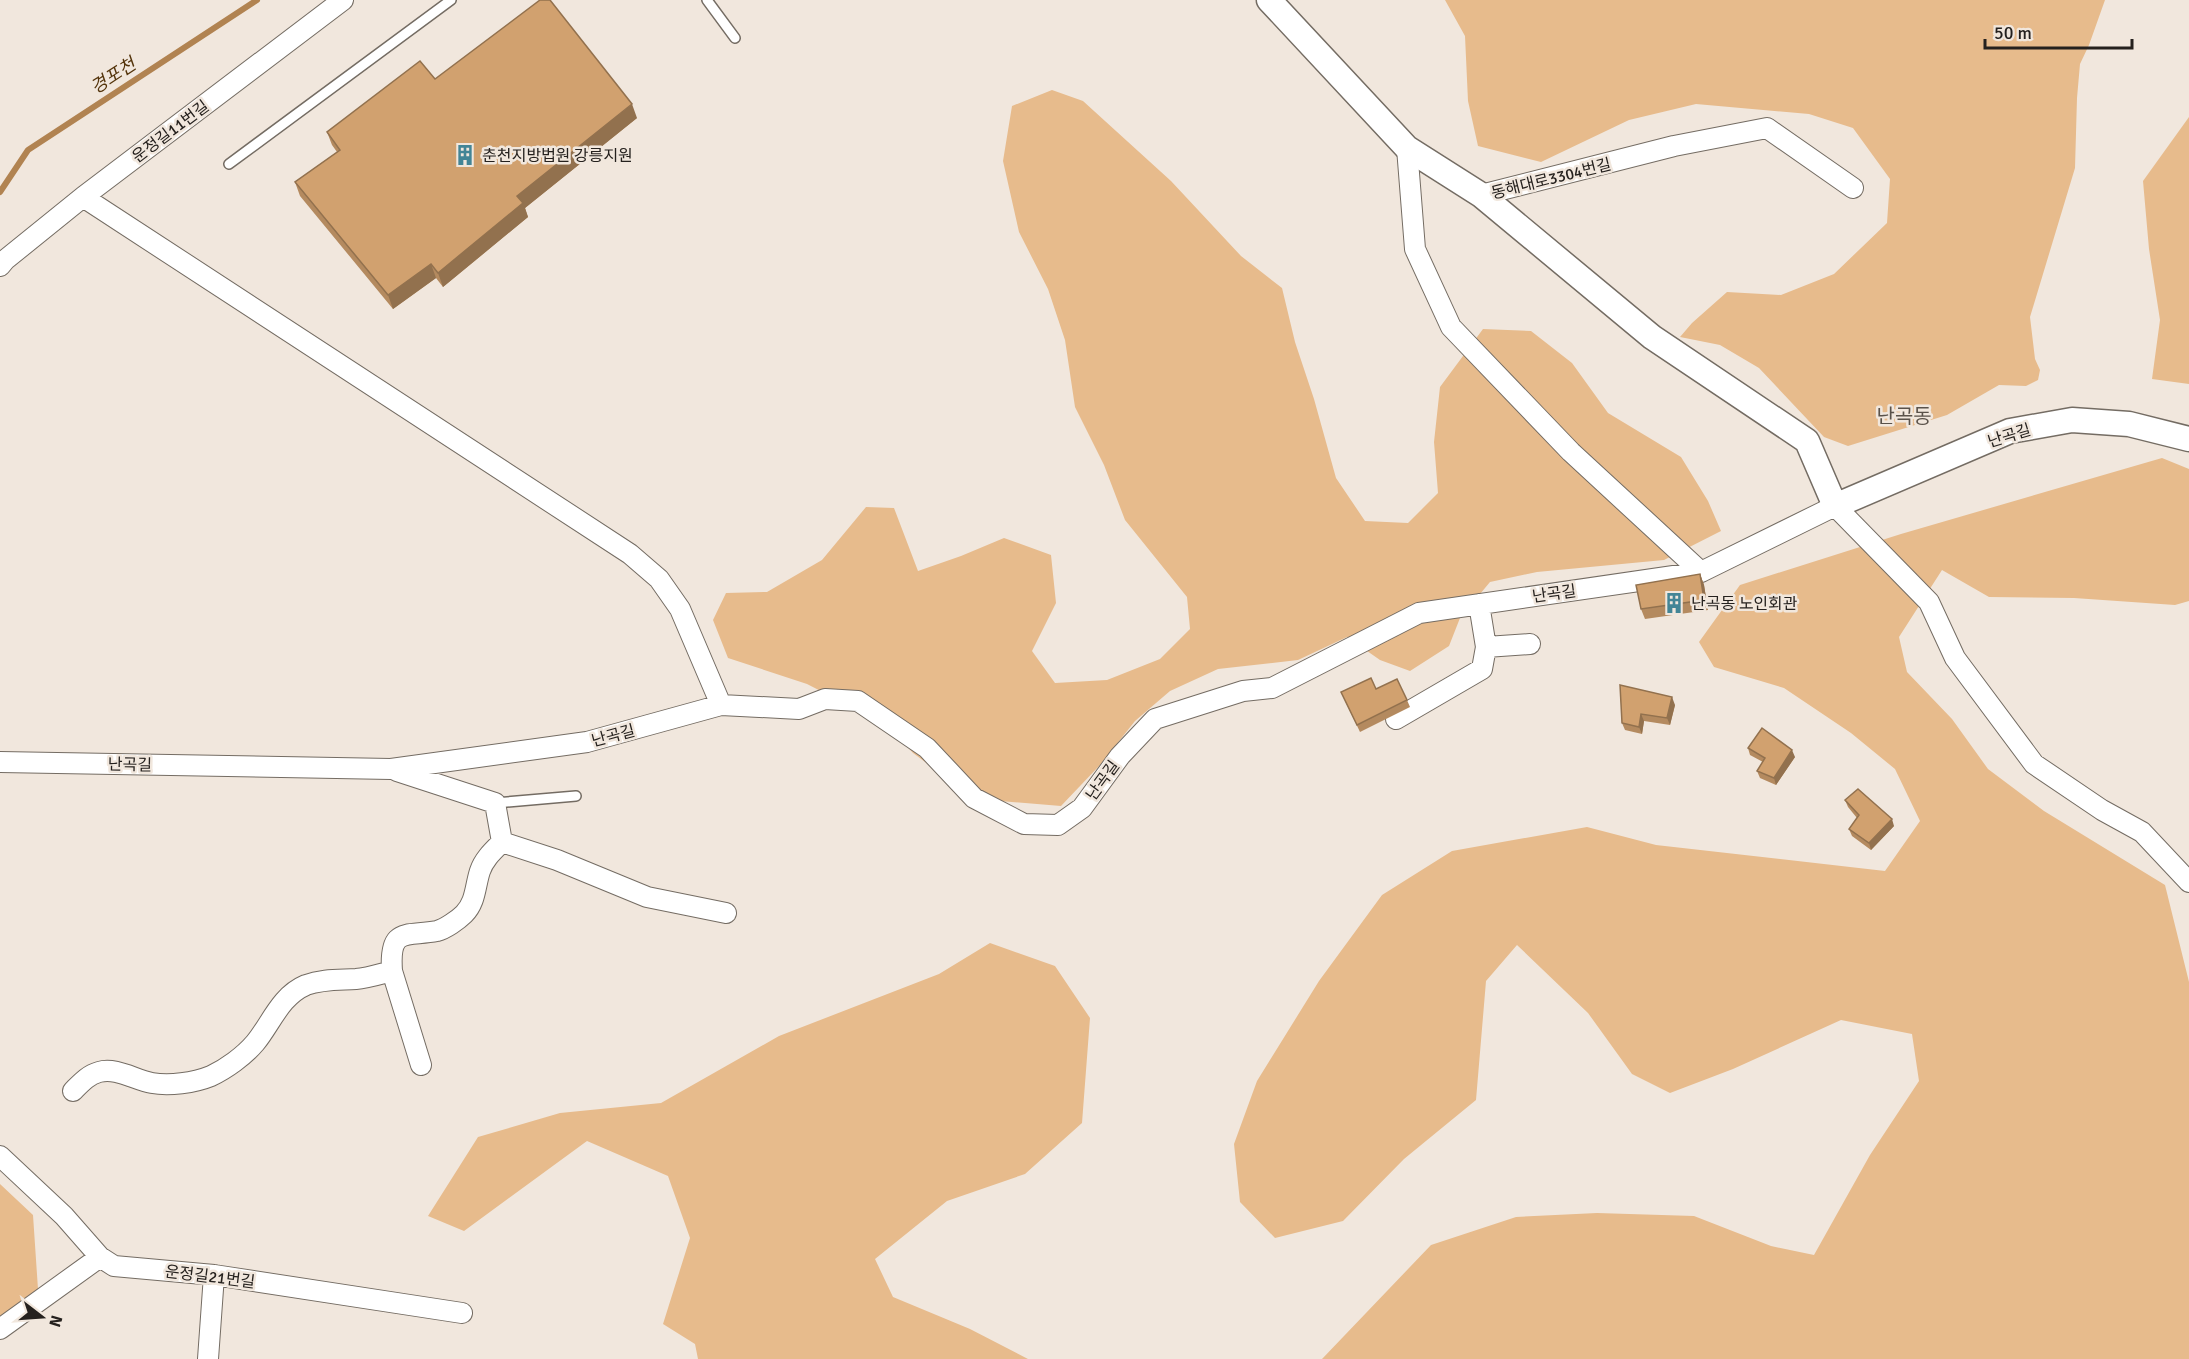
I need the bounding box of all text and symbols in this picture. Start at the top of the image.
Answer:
scale bar [1985,12,2132,50]
text: 50 m [1994,22,2032,44]
water label: 경포천 [86,52,142,99]
street label: 운정길11번길 [128,96,213,167]
building icon: 춘천지방법원 강릉지원 [453,143,477,167]
place label: 춘천지방법원 강릉지원 [482,146,633,166]
street label: 동해대로3304번길 [1489,154,1613,204]
district label: 난곡동 [1876,404,1932,429]
street label: 난곡길 [1985,420,2033,452]
street label: 난곡길 [1531,581,1577,607]
building icon: 난곡동 노인회관 [1662,591,1686,615]
place label: 난곡동 노인회관 [1691,594,1798,614]
street label: 난곡길 [589,721,637,751]
street label: 난곡길 [108,755,152,775]
street label: 난곡길 [1082,757,1124,804]
street label: 운정길21번길 [164,1262,256,1292]
north arrow [12,1287,72,1347]
text: N [44,1313,67,1329]

